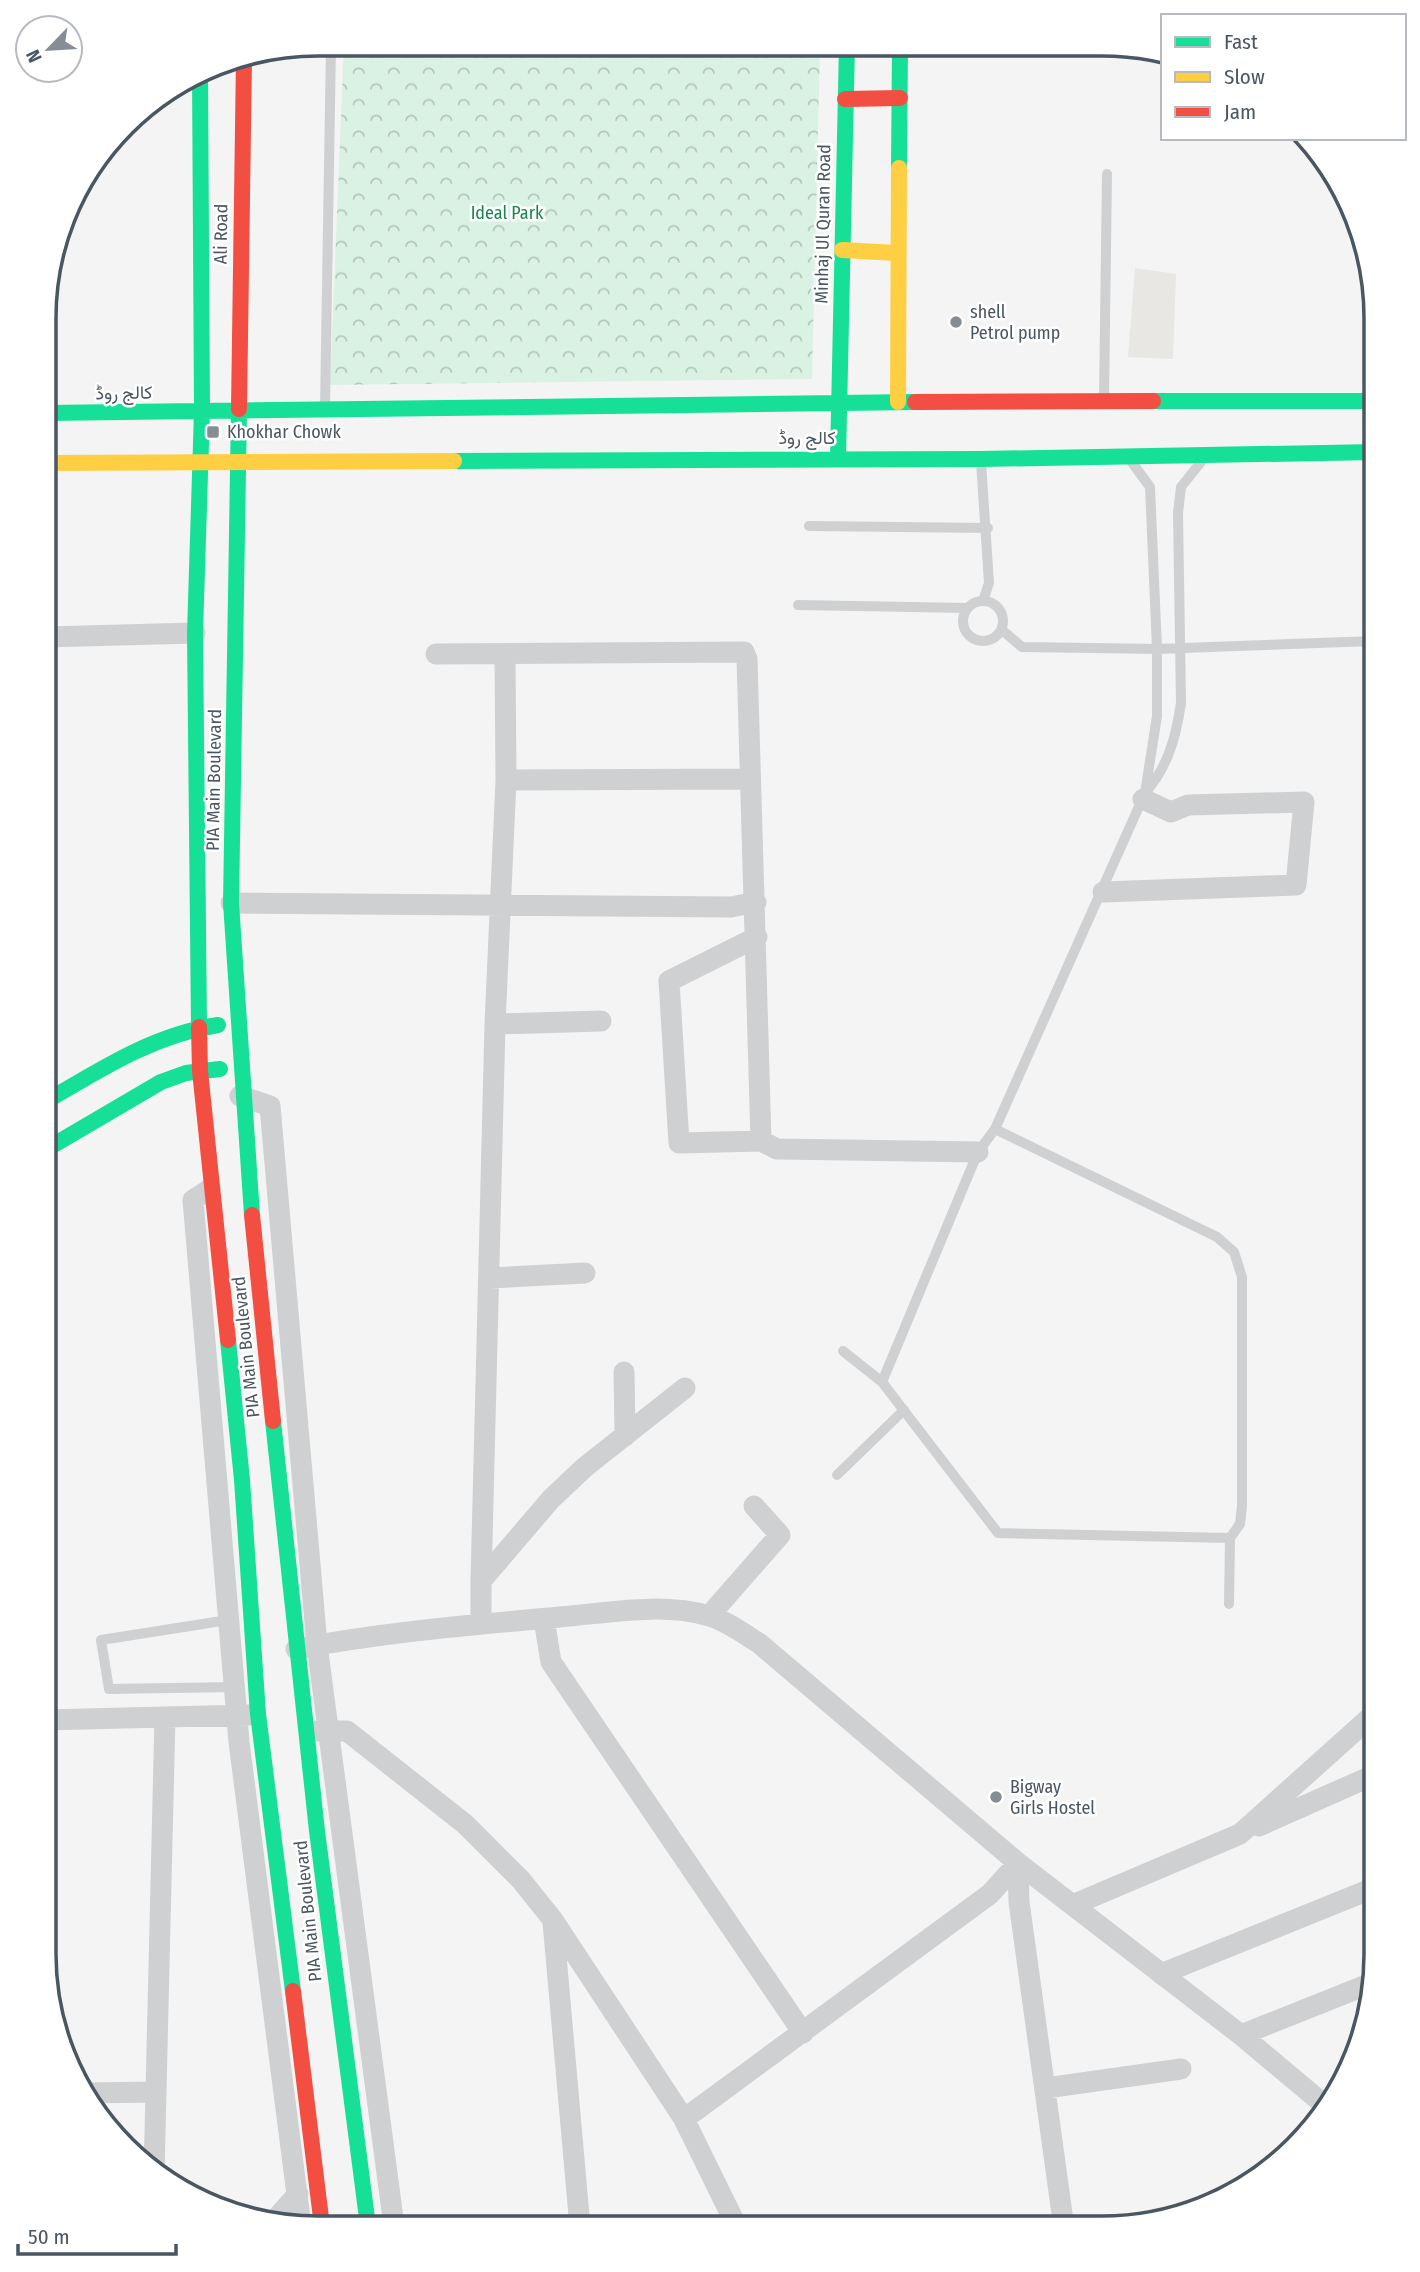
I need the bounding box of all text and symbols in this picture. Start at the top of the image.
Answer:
north arrow [14,14,84,84]
legend [1161,14,1406,140]
text: Fast [1224,29,1258,55]
text: N [21,46,47,66]
text: Slow [1224,64,1265,90]
text: Jam [1224,99,1256,125]
street label: Minhaj Ul Quran Road [811,144,835,304]
park label: Ideal Park [471,202,544,224]
street label: Ali Road [209,204,233,264]
place label: shell Petrol pump [970,301,1060,344]
marker: shell Petrol pump [948,314,964,330]
street label: کالج روڈ [95,382,153,405]
place label: Khokhar Chowk [227,421,341,443]
marker: Khokhar Chowk [205,424,221,440]
street label: کالج روڈ [778,427,836,450]
street label: PIA Main Boulevard [202,709,226,851]
street label: PIA Main Boulevard [228,1275,264,1419]
place label: Bigway Girls Hostel [1010,1776,1095,1819]
marker: Bigway Girls Hostel [988,1789,1004,1805]
street label: PIA Main Boulevard [290,1839,326,1983]
scale bar [18,2212,175,2256]
text: 50 m [28,2224,70,2250]

